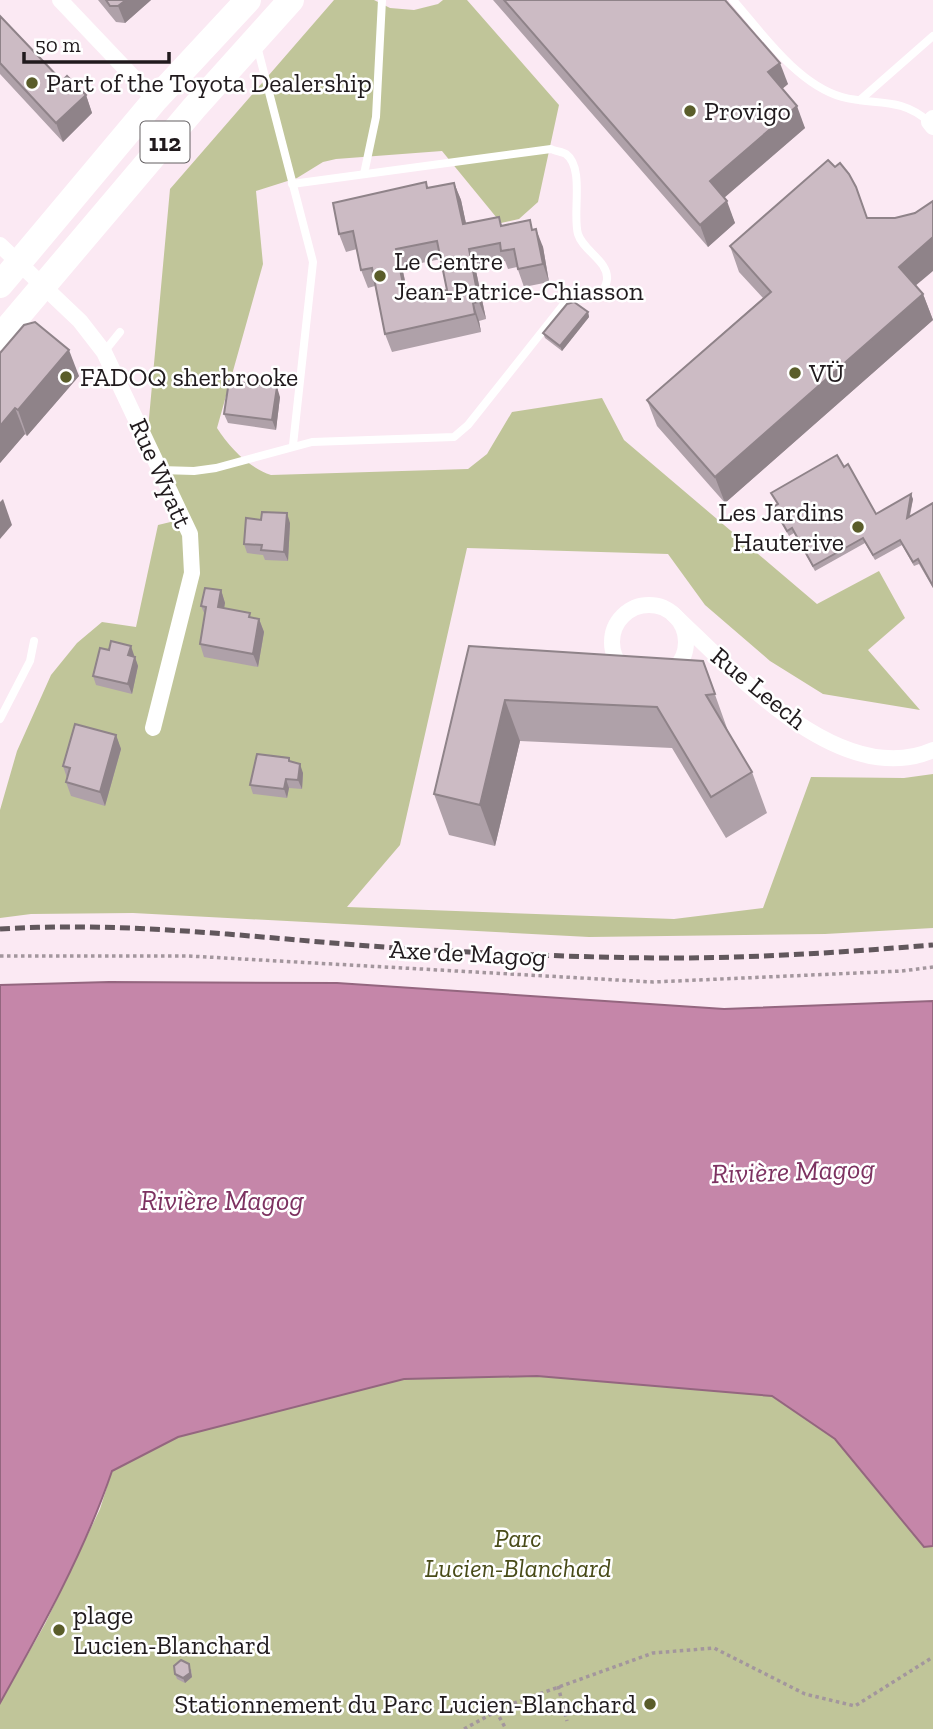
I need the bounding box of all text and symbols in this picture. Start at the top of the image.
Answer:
scale bar [24,21,170,65]
text: 50 m [35,32,81,57]
place label: Part of the Toyota Dealership [46,67,372,99]
marker: Part of the Toyota Dealership [24,75,40,91]
place label: Provigo [704,95,791,127]
marker: Provigo [682,103,698,119]
road number: 112 [140,122,190,162]
place label: Le Centre Jean-Patrice-Chiasson [394,245,644,307]
marker: Le Centre Jean-Patrice-Chiasson [372,268,388,284]
place label: VÜ [808,357,845,389]
place label: FADOQ sherbrooke [80,361,298,393]
marker: VÜ [787,365,803,381]
marker: FADOQ sherbrooke [58,369,74,385]
street label: Rue Wyatt [123,413,199,533]
place label: Les Jardins Hauterive [718,496,844,558]
marker: Les Jardins Hauterive [850,519,866,535]
street label: Rue Leech [705,640,814,737]
street label: Axe de Magog [389,933,547,973]
water label: Rivière Magog [711,1152,876,1190]
water label: Rivière Magog [140,1184,305,1217]
park label: Parc Lucien-Blanchard [425,1522,611,1584]
place label: plage Lucien-Blanchard [73,1599,270,1661]
marker: plage Lucien-Blanchard [51,1622,67,1638]
place label: Stationnement du Parc Lucien-Blanchard [174,1688,636,1720]
marker: Stationnement du Parc Lucien-Blanchard [642,1696,658,1712]

